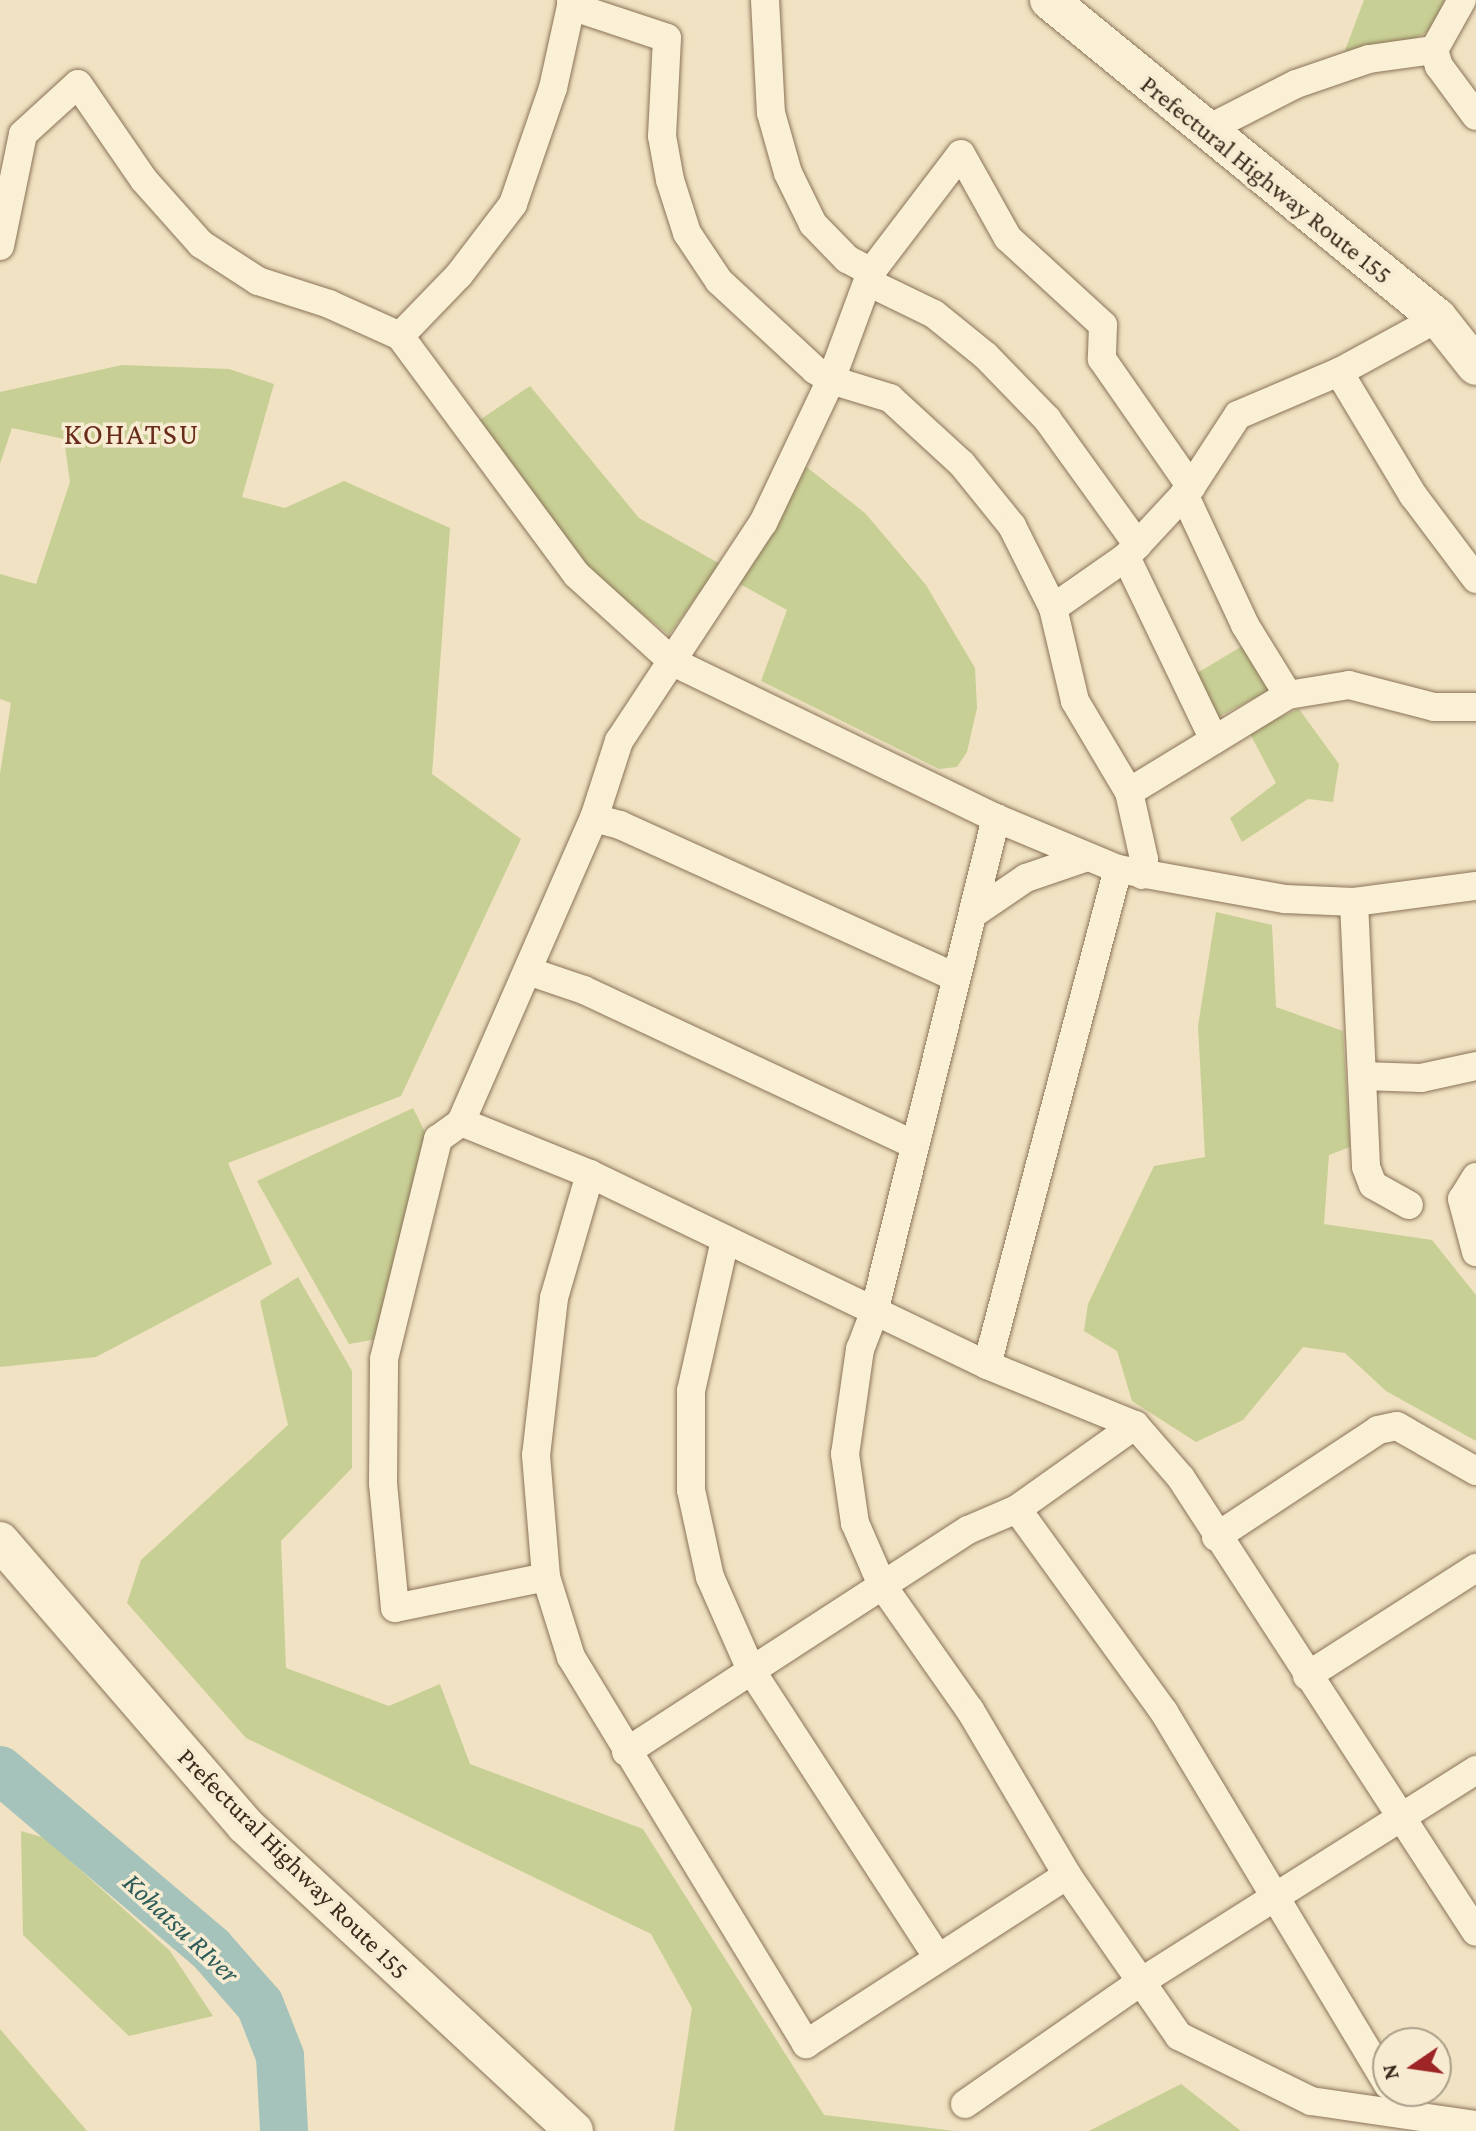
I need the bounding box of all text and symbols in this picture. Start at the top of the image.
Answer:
street label: Prefectural Highway Route 155 [1134,69,1398,291]
district label: KOHATSU [64,416,200,452]
street label: Prefectural Highway Route 155 [171,1742,415,1986]
water label: Kohatsu RIver [116,1866,246,1990]
north arrow [1372,2027,1452,2107]
text: N [1376,2062,1404,2082]

